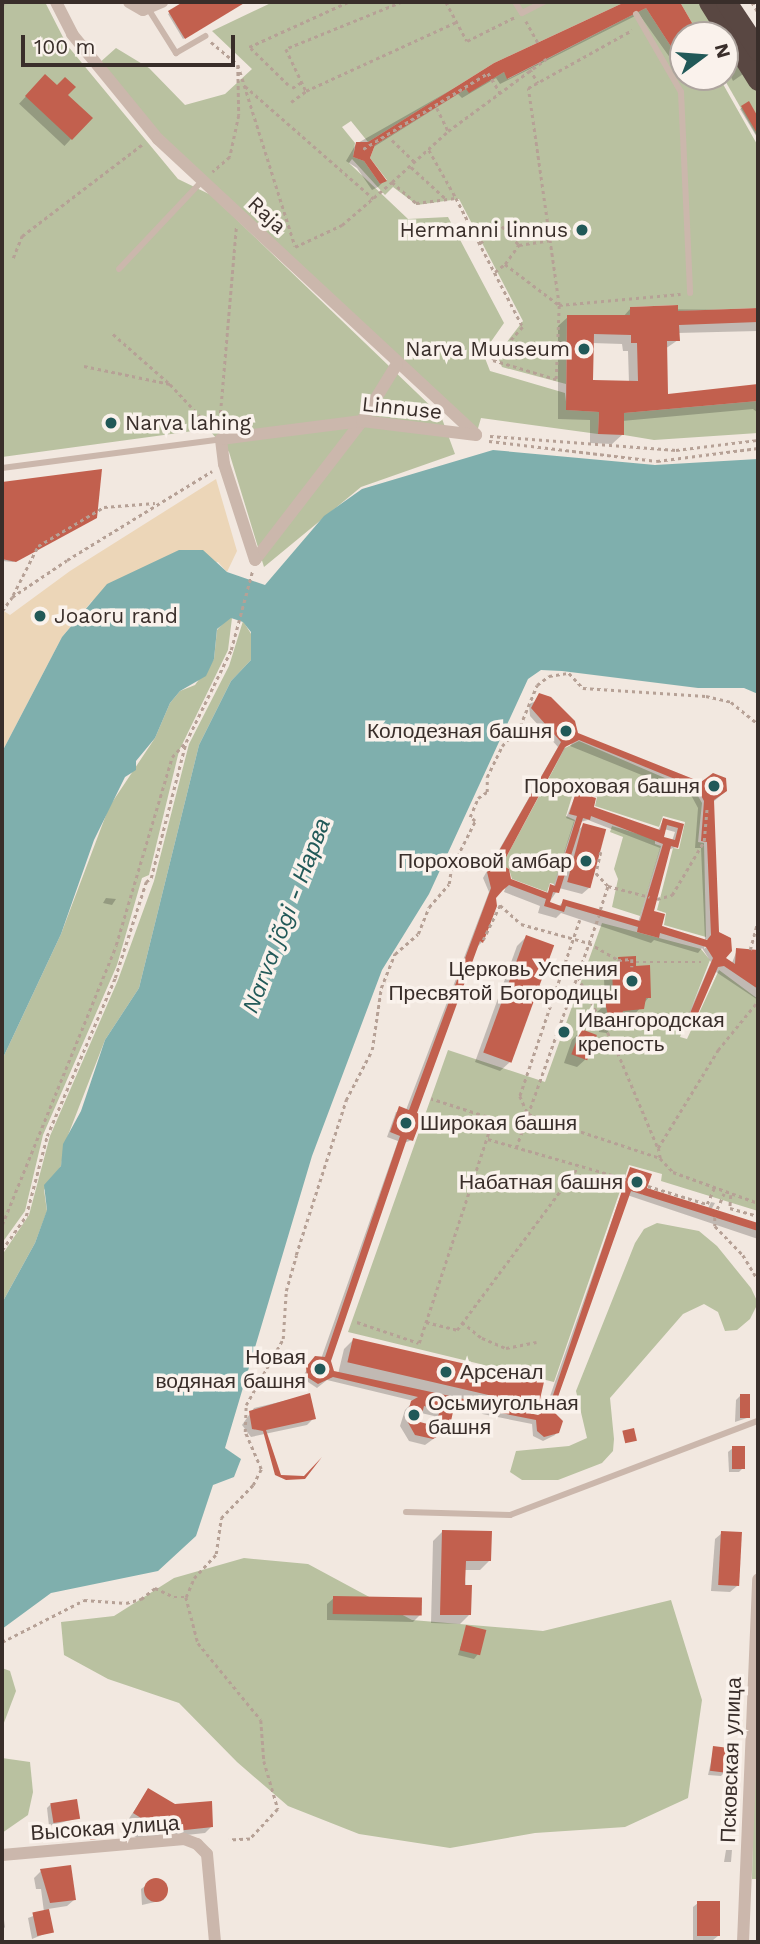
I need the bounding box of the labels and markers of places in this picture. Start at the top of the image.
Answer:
place label: Hermanni linnus [399,217,568,243]
marker: Hermanni linnus [574,222,590,238]
place label: Narva Muuseum [405,336,570,362]
marker: Narva Muuseum [576,341,592,357]
place label: Narva lahing [125,410,252,436]
marker: Narva lahing [103,415,119,431]
place label: Joaoru rand [54,603,178,629]
marker: Joaoru rand [32,608,48,624]
place label: Колодезная башня [367,718,552,744]
marker: Колодезная башня [558,723,574,739]
place label: Пороховая башня [524,773,700,799]
marker: Пороховая башня [706,778,722,794]
place label: Пороховой амбар [398,848,572,874]
marker: Пороховой амбар [578,853,594,869]
place label: Церковь Успения Пресвятой Богородицы [388,956,618,1006]
marker: Церковь Успения Пресвятой Богородицы [624,973,640,989]
place label: Ивангородская крепость [578,1007,725,1057]
marker: Ивангородская крепость [556,1024,572,1040]
place label: Широкая башня [420,1110,577,1136]
marker: Широкая башня [398,1115,414,1131]
place label: Набатная башня [459,1169,623,1195]
marker: Набатная башня [629,1174,645,1190]
place label: Новая водяная башня [155,1344,306,1394]
place label: Арсенал [460,1359,543,1385]
marker: Новая водяная башня [312,1361,328,1377]
marker: Арсенал [438,1364,454,1380]
place label: Осьмиугольная башня [428,1390,579,1440]
marker: Осьмиугольная башня [406,1407,422,1423]

